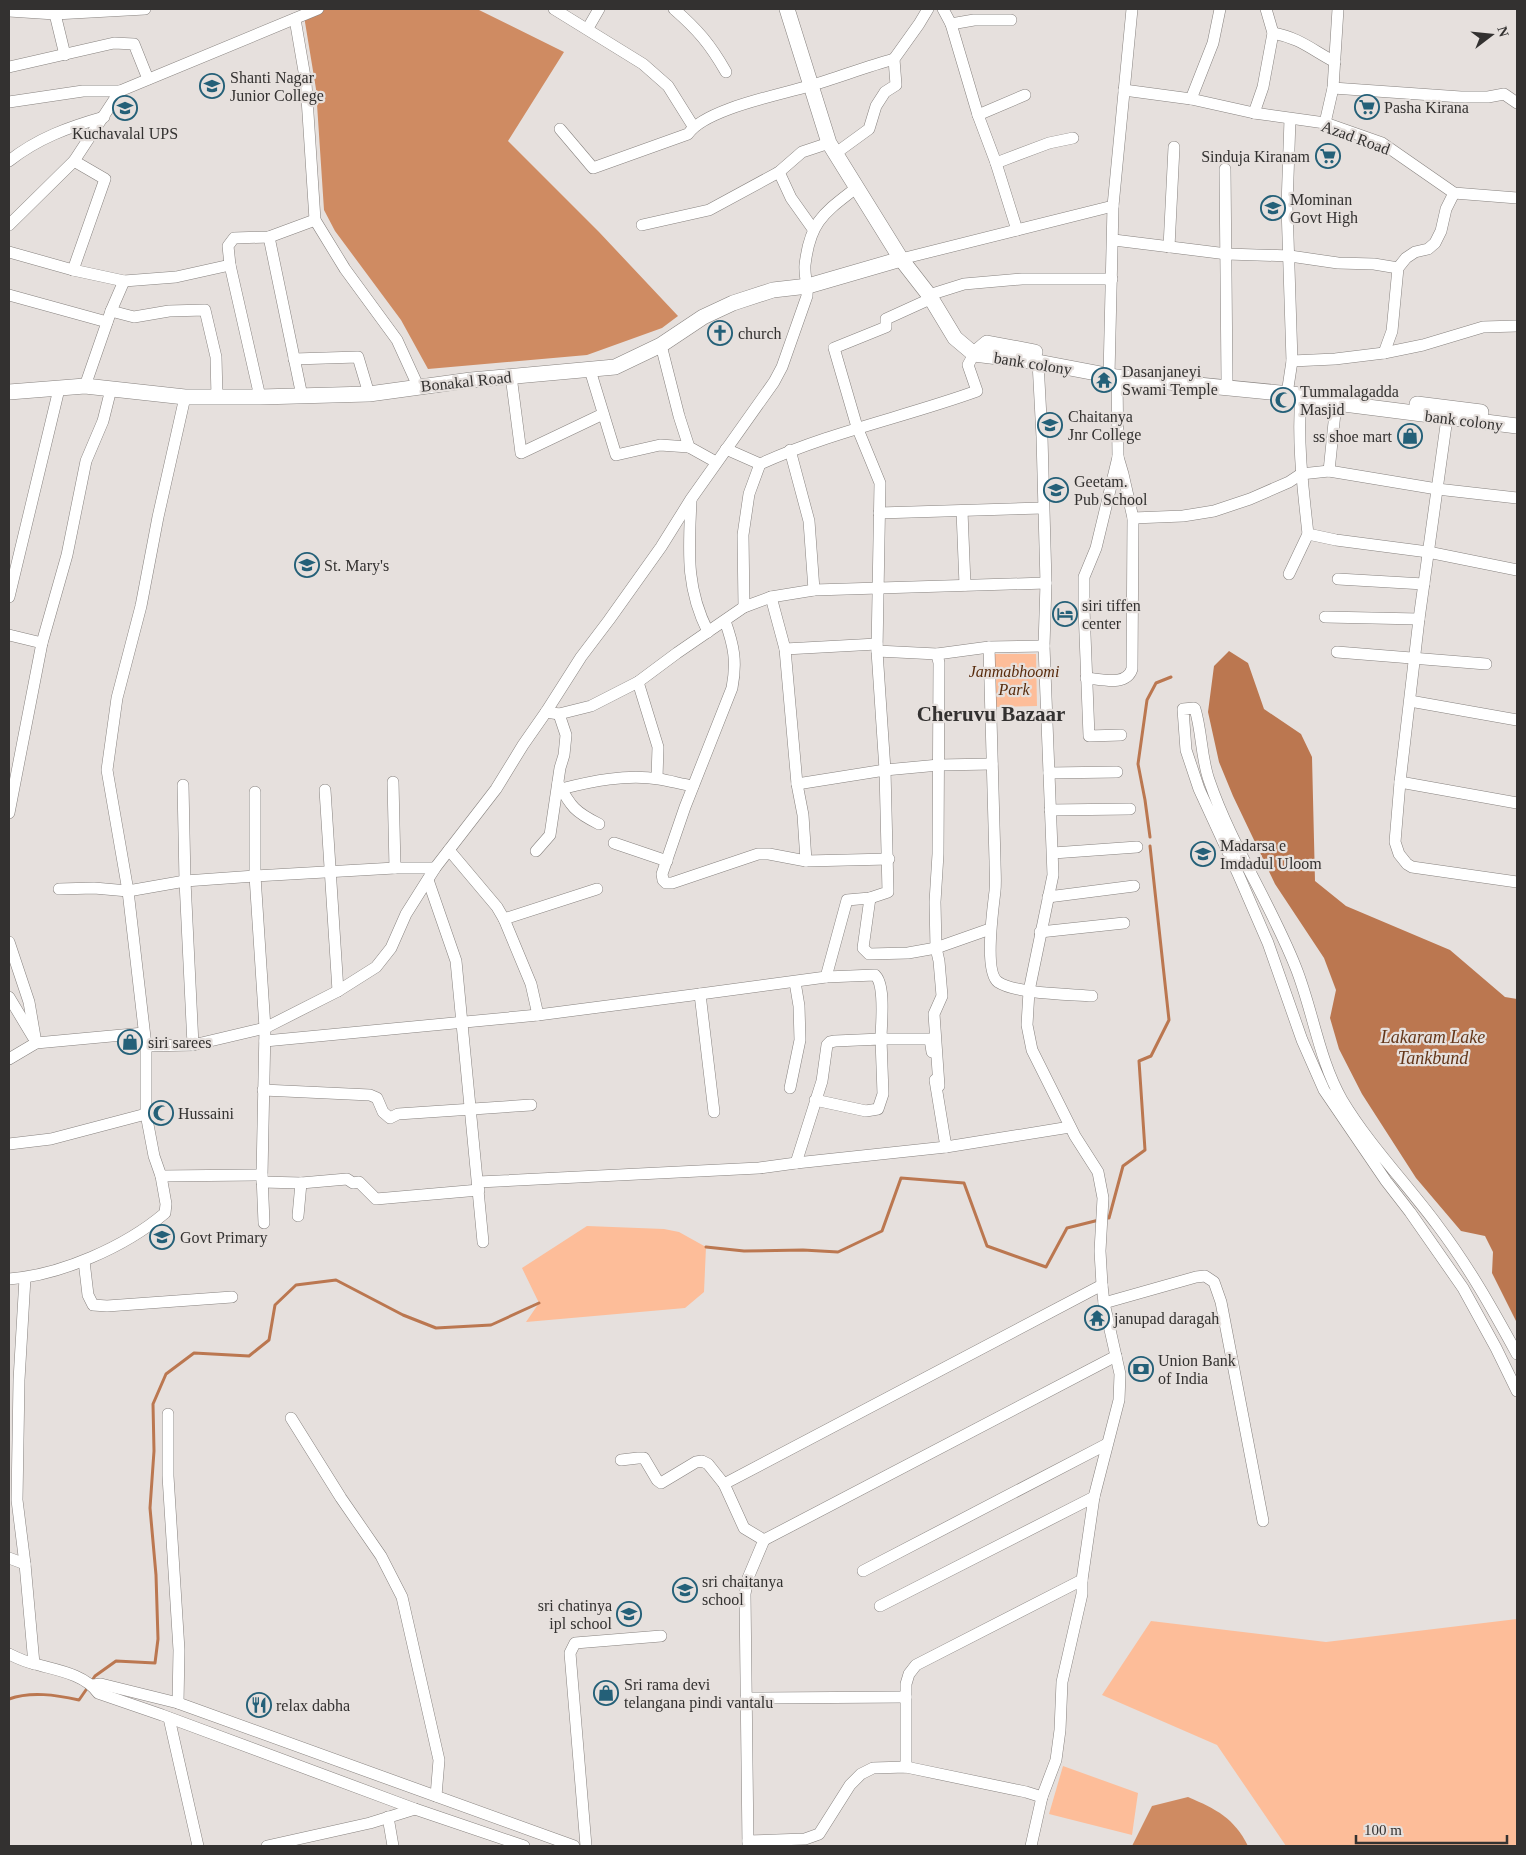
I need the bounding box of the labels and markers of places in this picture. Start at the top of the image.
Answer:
place label: Shanti Nagar Junior College [230,69,324,105]
school or university icon: Shanti Nagar Junior College [199,73,225,99]
supermarket icon: Pasha Kirana [1354,94,1380,120]
school or university icon: Kuchavalal UPS [112,95,138,121]
place label: Pasha Kirana [1384,99,1469,116]
place label: Kuchavalal UPS [72,125,178,142]
supermarket icon: Sinduja Kiranam [1315,143,1341,169]
place label: Sinduja Kiranam [1201,148,1311,166]
place label: Mominan Govt High [1290,191,1358,227]
school or university icon: Mominan Govt High [1260,195,1286,221]
church icon: church [707,320,733,346]
place label: church [738,325,782,342]
place label: Dasanjaneyi Swami Temple [1122,363,1218,399]
temple icon: Dasanjaneyi Swami Temple [1091,367,1117,393]
place label: Tummalagadda Masjid [1300,383,1399,419]
mosque icon: Tummalagadda Masjid [1270,387,1296,413]
place label: Chaitanya Jnr College [1068,408,1141,444]
school or university icon: Chaitanya Jnr College [1037,412,1063,438]
shop icon: ss shoe mart [1397,423,1423,449]
place label: ss shoe mart [1313,428,1393,445]
place label: Geetam. Pub School [1074,473,1148,508]
school or university icon: Geetam. Pub School [1043,477,1069,503]
school or university icon: St. Mary's [294,552,320,578]
place label: St. Mary's [324,557,389,575]
place label: siri tiffen center [1082,597,1141,632]
hotel icon: siri tiffen center [1052,601,1078,627]
place label: Madarsa e Imdadul Uloom [1220,837,1322,872]
school or university icon: Madarsa e Imdadul Uloom [1190,841,1216,867]
shop icon: siri sarees [117,1029,143,1055]
place label: siri sarees [148,1034,212,1051]
mosque icon: Hussaini [148,1100,174,1126]
place label: Hussaini [178,1105,235,1122]
school or university icon: Govt Primary [149,1224,175,1250]
place label: Govt Primary [180,1229,268,1247]
temple icon: janupad daragah [1084,1305,1110,1331]
place label: janupad daragah [1113,1310,1219,1328]
place label: Union Bank of India [1158,1352,1236,1387]
bank icon: Union Bank of India [1128,1356,1154,1382]
place label: sri chaitanya school [702,1573,783,1608]
school or university icon: sri chaitanya school [672,1577,698,1603]
place label: sri chatinya ipl school [538,1597,613,1633]
school or university icon: sri chatinya ipl school [616,1601,642,1627]
place label: Sri rama devi telangana pindi vantalu [624,1676,773,1712]
shop icon: Sri rama devi telangana pindi vantalu [593,1680,619,1706]
restaurant icon: relax dabha [246,1692,272,1718]
place label: relax dabha [276,1697,350,1714]

